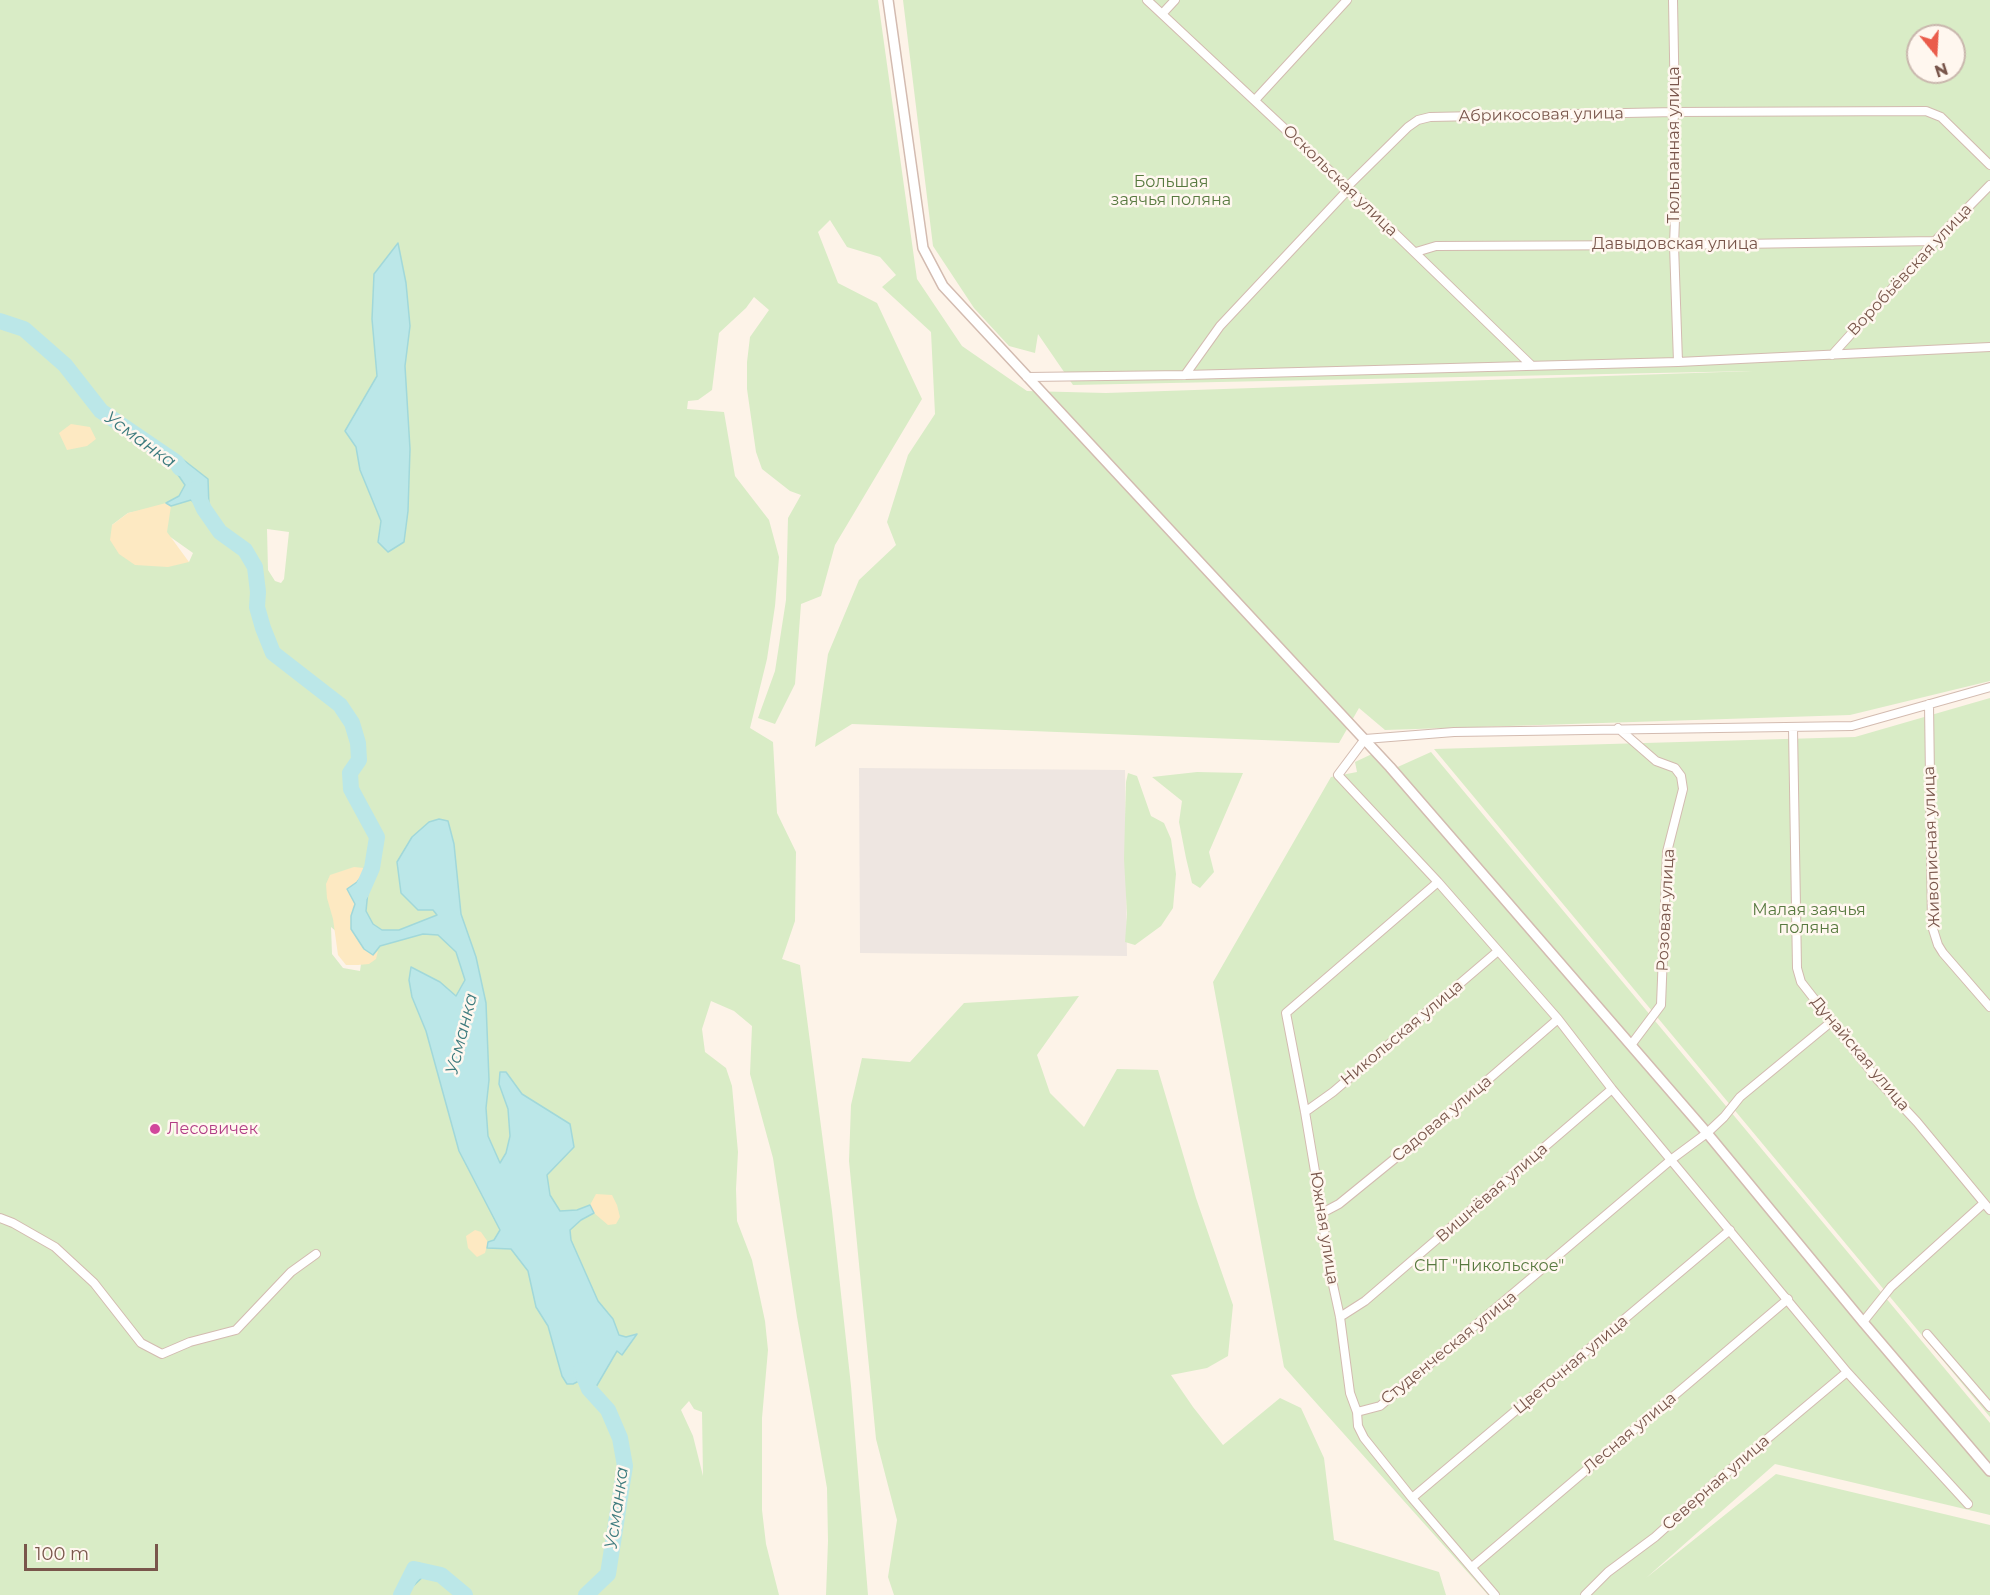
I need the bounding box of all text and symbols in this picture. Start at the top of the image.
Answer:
north arrow [1906,24,1966,84]
text: N [1932,59,1950,81]
street label: Тюльпанная улица [1664,67,1684,223]
street label: Абрикосовая улица [1458,104,1624,126]
street label: Оскольская улица [1279,121,1401,241]
park label: Большая заячья поляна [1111,172,1231,210]
street label: Воробьёвская улица [1844,200,1976,340]
street label: Давыдовская улица [1592,234,1758,254]
water label: Усманка [100,407,180,473]
street label: Живописная улица [1920,766,1944,928]
street label: Розовая улица [1653,848,1679,972]
park label: Малая заячья поляна [1752,900,1866,938]
street label: Никольская улица [1337,976,1467,1090]
water label: Усманка [441,991,483,1077]
street label: Дунайская улица [1807,993,1913,1115]
street label: Садовая улица [1388,1072,1496,1166]
place label: Лесовичек [167,1119,258,1139]
marker: Лесовичек [148,1122,162,1136]
street label: Вишнёвая улица [1432,1139,1552,1247]
street label: Южная улица [1306,1170,1342,1286]
park label: СНТ "Никольское" [1414,1256,1564,1276]
street label: Студенческая улица [1377,1287,1521,1409]
street label: Цветочная улица [1510,1312,1632,1418]
street label: Лесная улица [1580,1389,1680,1477]
street label: Северная улица [1659,1431,1773,1535]
water label: Усманка [601,1465,633,1551]
scale bar [27,1532,160,1570]
text: 100 m [35,1543,89,1565]

